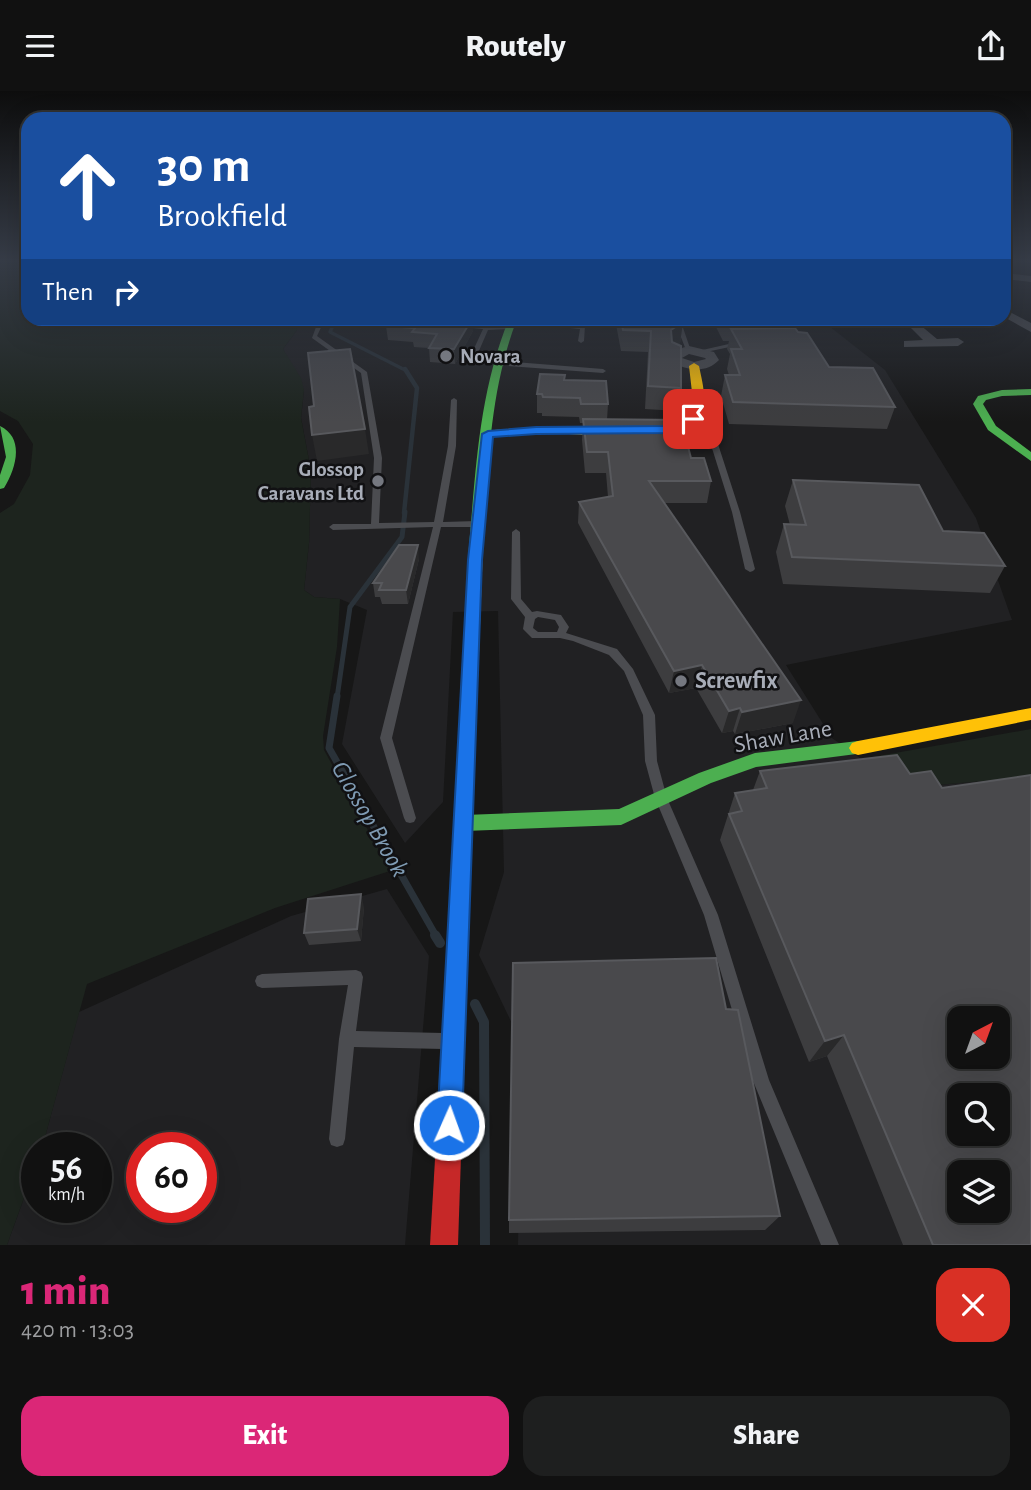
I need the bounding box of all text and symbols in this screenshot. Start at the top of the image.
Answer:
icon: menu [21,27,59,65]
icon: share [972,27,1010,65]
text: Routely [465,30,566,62]
icon: ahead [42,140,133,231]
text: 30 m [157,142,251,191]
text: Brookfield [157,200,287,232]
icon: right [107,273,145,311]
text: Then [42,279,93,305]
place label: Novara [460,346,521,367]
marker: Novara [438,348,454,364]
pin [663,389,723,449]
icon: arrive [674,400,712,438]
place label: Glossop Caravans Ltd [258,459,364,504]
marker: Glossop Caravans Ltd [370,473,386,489]
place label: Screwfix [695,669,778,693]
marker: Screwfix [673,673,689,689]
street label: Shaw Lane [732,717,834,757]
water label: Glossop Brook [326,757,414,881]
north arrow [947,1006,1010,1069]
map controls [947,1006,1010,1223]
button: search [947,1083,1010,1146]
position arrow [412,1088,486,1162]
speed limit sign: 60 [126,1132,217,1223]
text: 56 [50,1151,83,1186]
button: layers [947,1160,1010,1223]
text: km/h [48,1186,85,1204]
button: close [936,1268,1010,1342]
text: 1 min [21,1270,110,1312]
text: 420 m · 13:03 [21,1319,134,1342]
button: Exit [21,1396,509,1476]
button: Share [523,1396,1010,1476]

